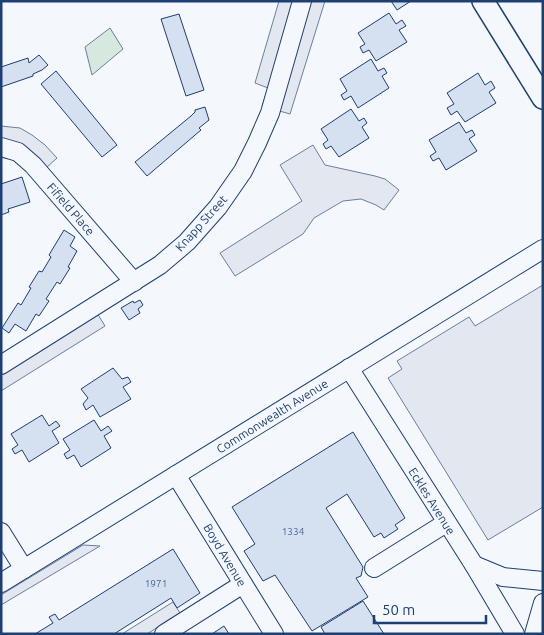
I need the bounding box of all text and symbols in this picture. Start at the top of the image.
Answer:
street label: Fifield Place [45,180,97,238]
street label: Knapp Street [173,192,230,254]
street label: Commonwealth Avenue [214,376,330,456]
street label: Eckles Avenue [406,465,458,537]
street label: Boyd Avenue [201,521,249,589]
house number: 1334 [282,526,305,537]
house number: 1971 [145,578,167,589]
scale bar [374,592,486,624]
text: 50 m [382,601,415,618]

